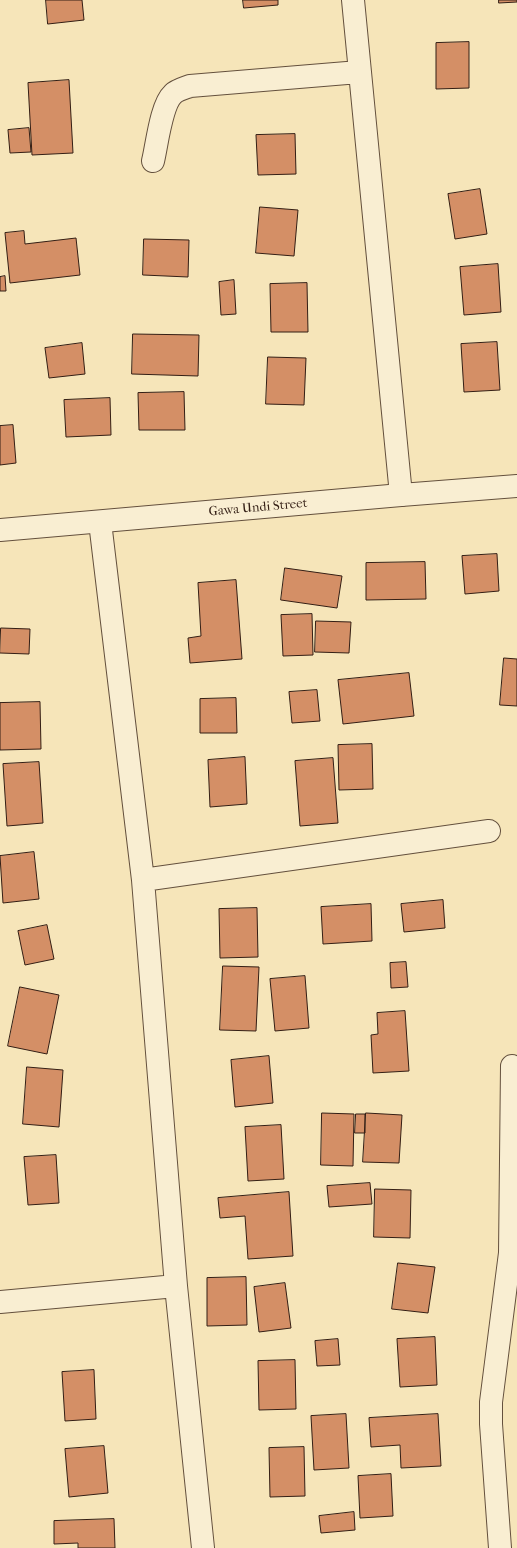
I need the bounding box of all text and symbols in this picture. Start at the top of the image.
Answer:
street label: Gawa Undi Street [208,496,308,520]

